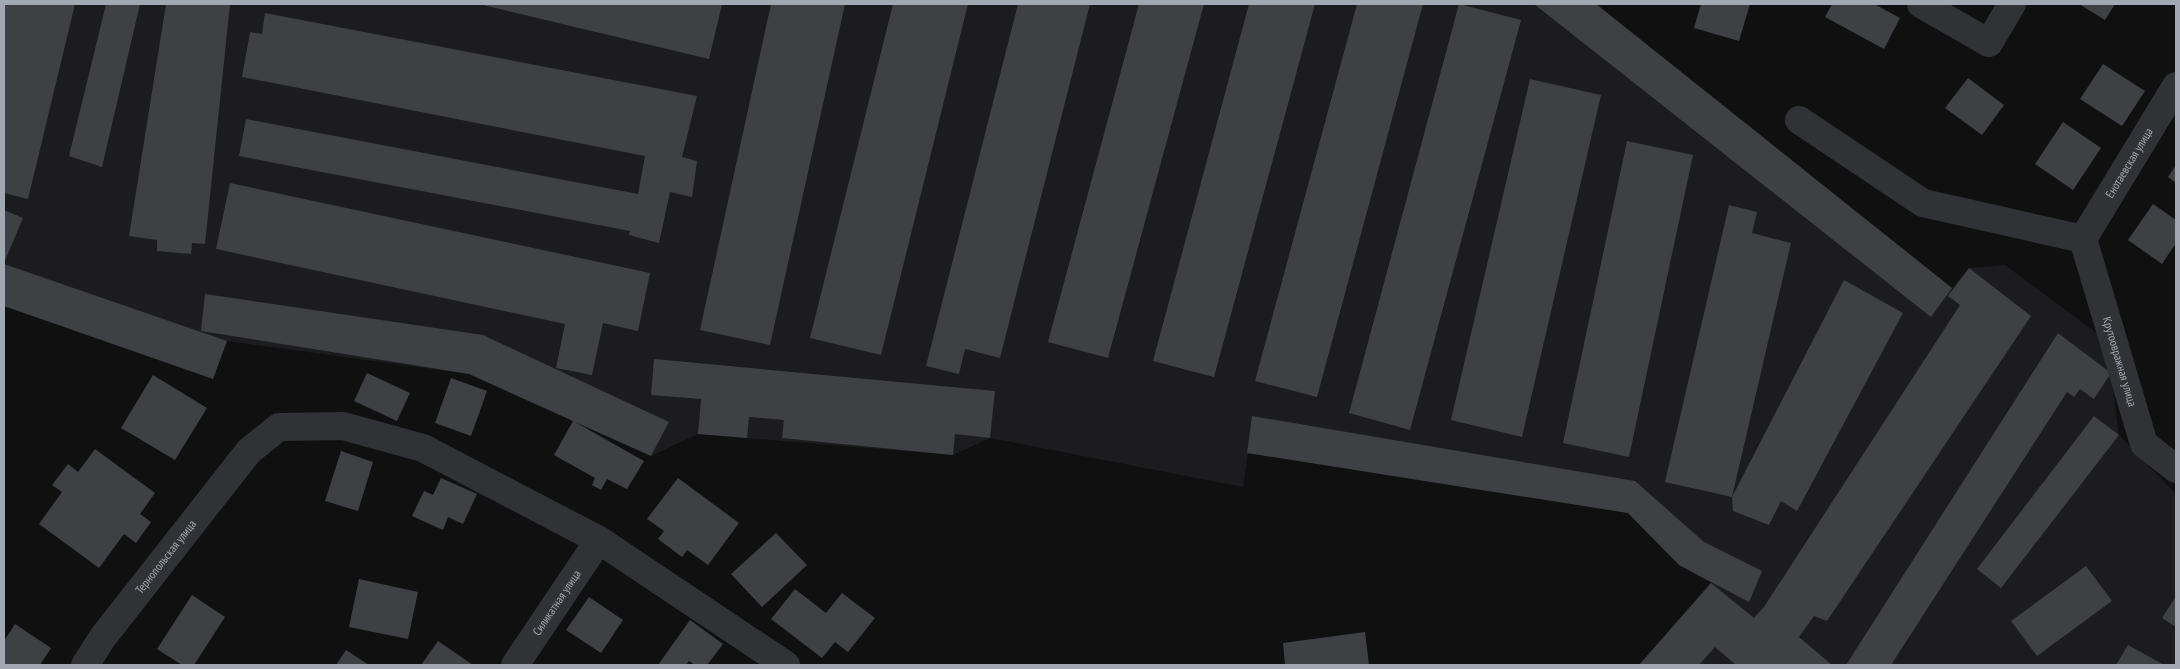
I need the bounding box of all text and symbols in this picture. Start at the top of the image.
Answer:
street label: Енотаевская улица [2102,125,2156,201]
street label: Крутоовражная улица [2100,315,2140,408]
street label: Тернопольская улица [132,517,199,597]
street label: Силикатная улица [529,567,584,638]

